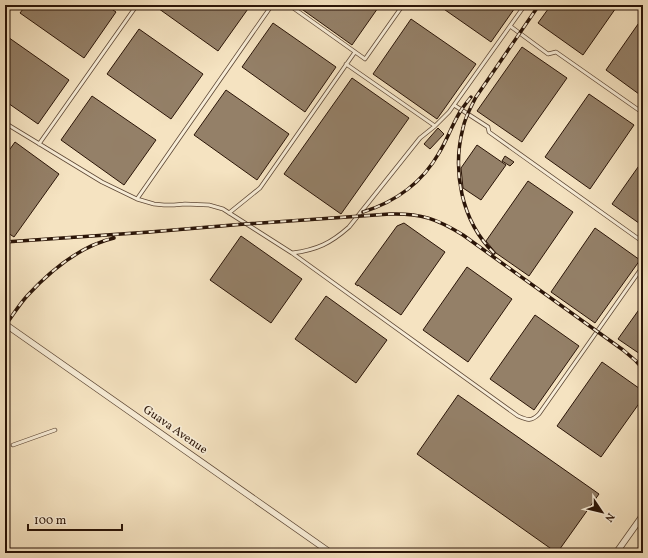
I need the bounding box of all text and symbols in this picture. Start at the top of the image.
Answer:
street label: Guava Avenue [140,402,211,458]
north arrow [582,492,622,532]
scale bar [28,506,122,532]
text: N [601,509,617,524]
text: 100 m [34,513,67,529]

